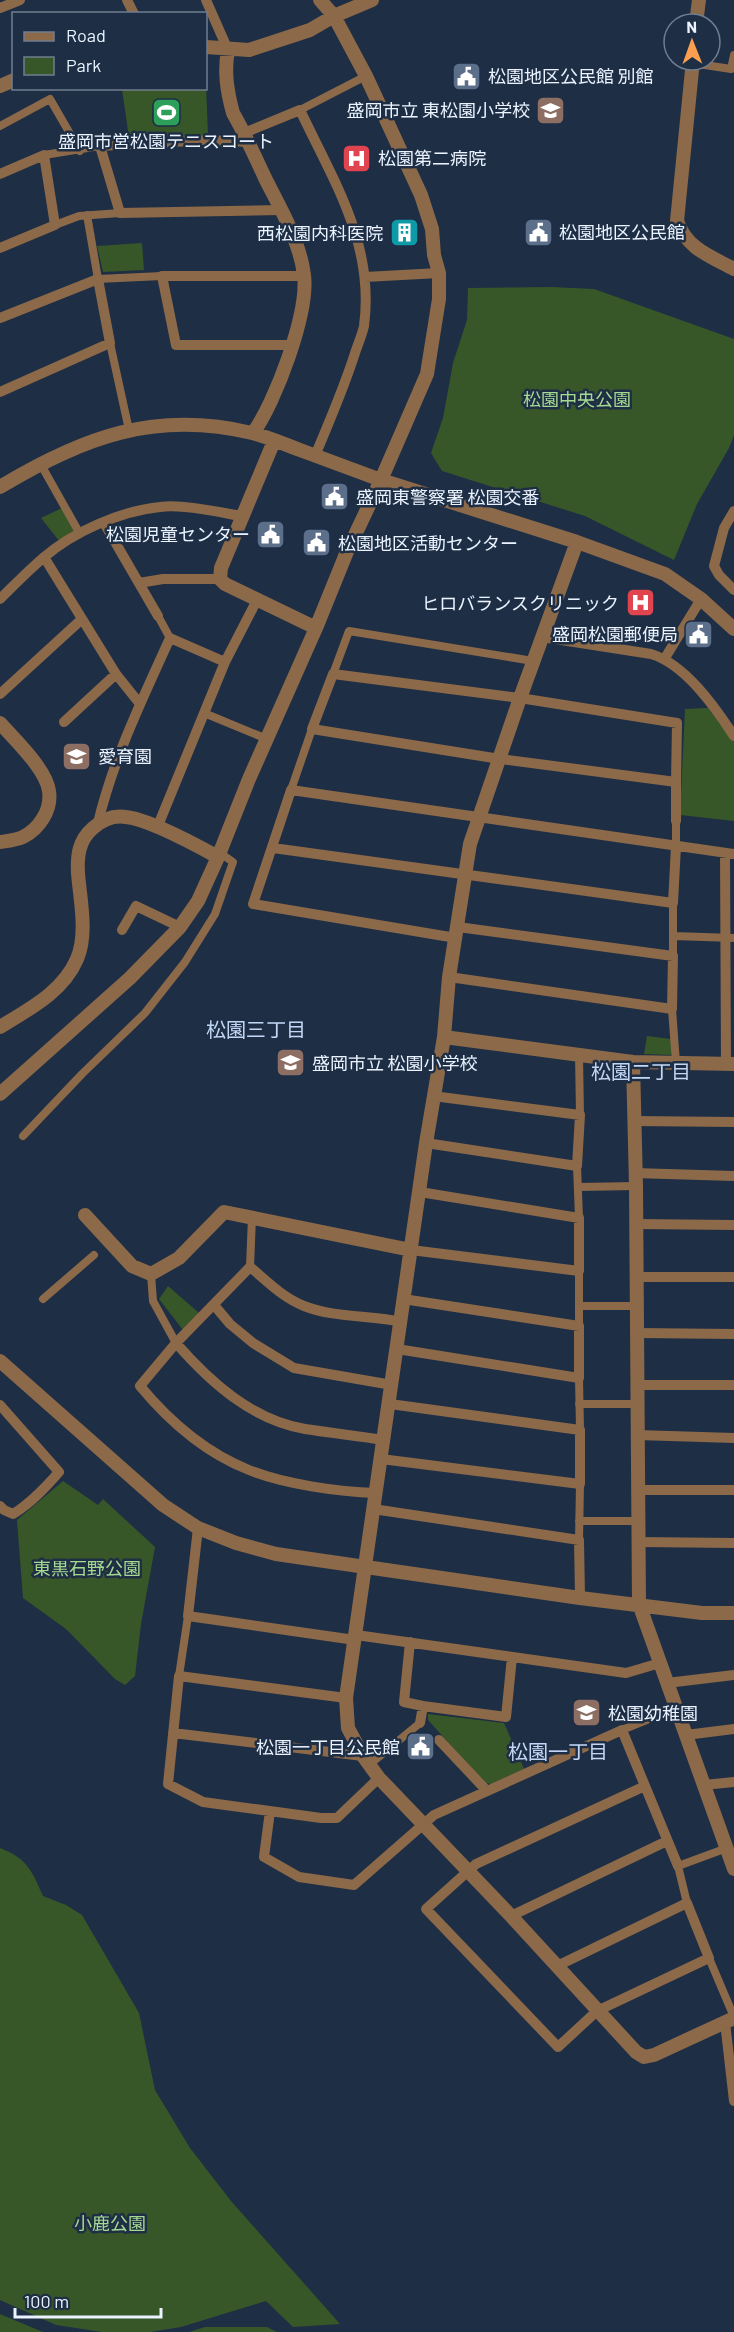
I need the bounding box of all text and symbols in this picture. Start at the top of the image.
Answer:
legend [12,12,207,90]
north arrow [662,12,722,72]
text: N [686,17,697,36]
text: Road [66,24,106,46]
text: Park [66,54,101,76]
public building icon: 松園地区公民館 別館 [451,60,483,92]
place label: 松園地区公民館 別館 [488,65,654,87]
school or university icon: 盛岡市立 東松園小学校 [535,94,567,126]
sports icon: 盛岡市営松園テニスコート [150,96,182,128]
place label: 盛岡市立 東松園小学校 [346,99,530,121]
place label: 盛岡市営松園テニスコート [58,130,274,152]
hospital icon: 松園第二病院 [341,142,373,174]
place label: 松園第二病院 [378,147,486,169]
public building icon: 松園地区公民館 [522,216,554,248]
building icon: 西松園内科医院 [388,217,420,249]
place label: 松園地区公民館 [559,221,685,243]
place label: 西松園内科医院 [257,222,383,244]
park label: 松園中央公園 [523,388,631,410]
public building icon: 盛岡東警察署 松園交番 [319,481,351,513]
place label: 盛岡東警察署 松園交番 [356,486,540,508]
public building icon: 松園児童センター [255,518,287,550]
place label: 松園児童センター [106,523,250,545]
public building icon: 松園地区活動センター [301,527,333,559]
place label: 松園地区活動センター [338,532,518,554]
hospital icon: ヒロバランスクリニック [624,587,656,619]
place label: ヒロバランスクリニック [421,592,619,614]
public building icon: 盛岡松園郵便局 [683,618,715,650]
place label: 盛岡松園郵便局 [552,623,678,645]
school or university icon: 愛育園 [61,740,93,772]
place label: 愛育園 [98,745,152,767]
district label: 松園三丁目 [206,1017,306,1041]
school or university icon: 盛岡市立 松園小学校 [275,1047,307,1079]
place label: 盛岡市立 松園小学校 [312,1052,478,1074]
district label: 松園二丁目 [591,1059,691,1083]
park label: 東黒石野公園 [33,1557,141,1579]
school or university icon: 松園幼稚園 [571,1697,603,1729]
place label: 松園幼稚園 [608,1702,698,1724]
public building icon: 松園一丁目公民館 [405,1731,437,1763]
place label: 松園一丁目公民館 [256,1736,400,1758]
district label: 松園一丁目 [508,1739,608,1763]
park label: 小鹿公園 [74,2212,146,2234]
scale bar [15,2281,160,2319]
text: 100 m [24,2290,69,2312]

